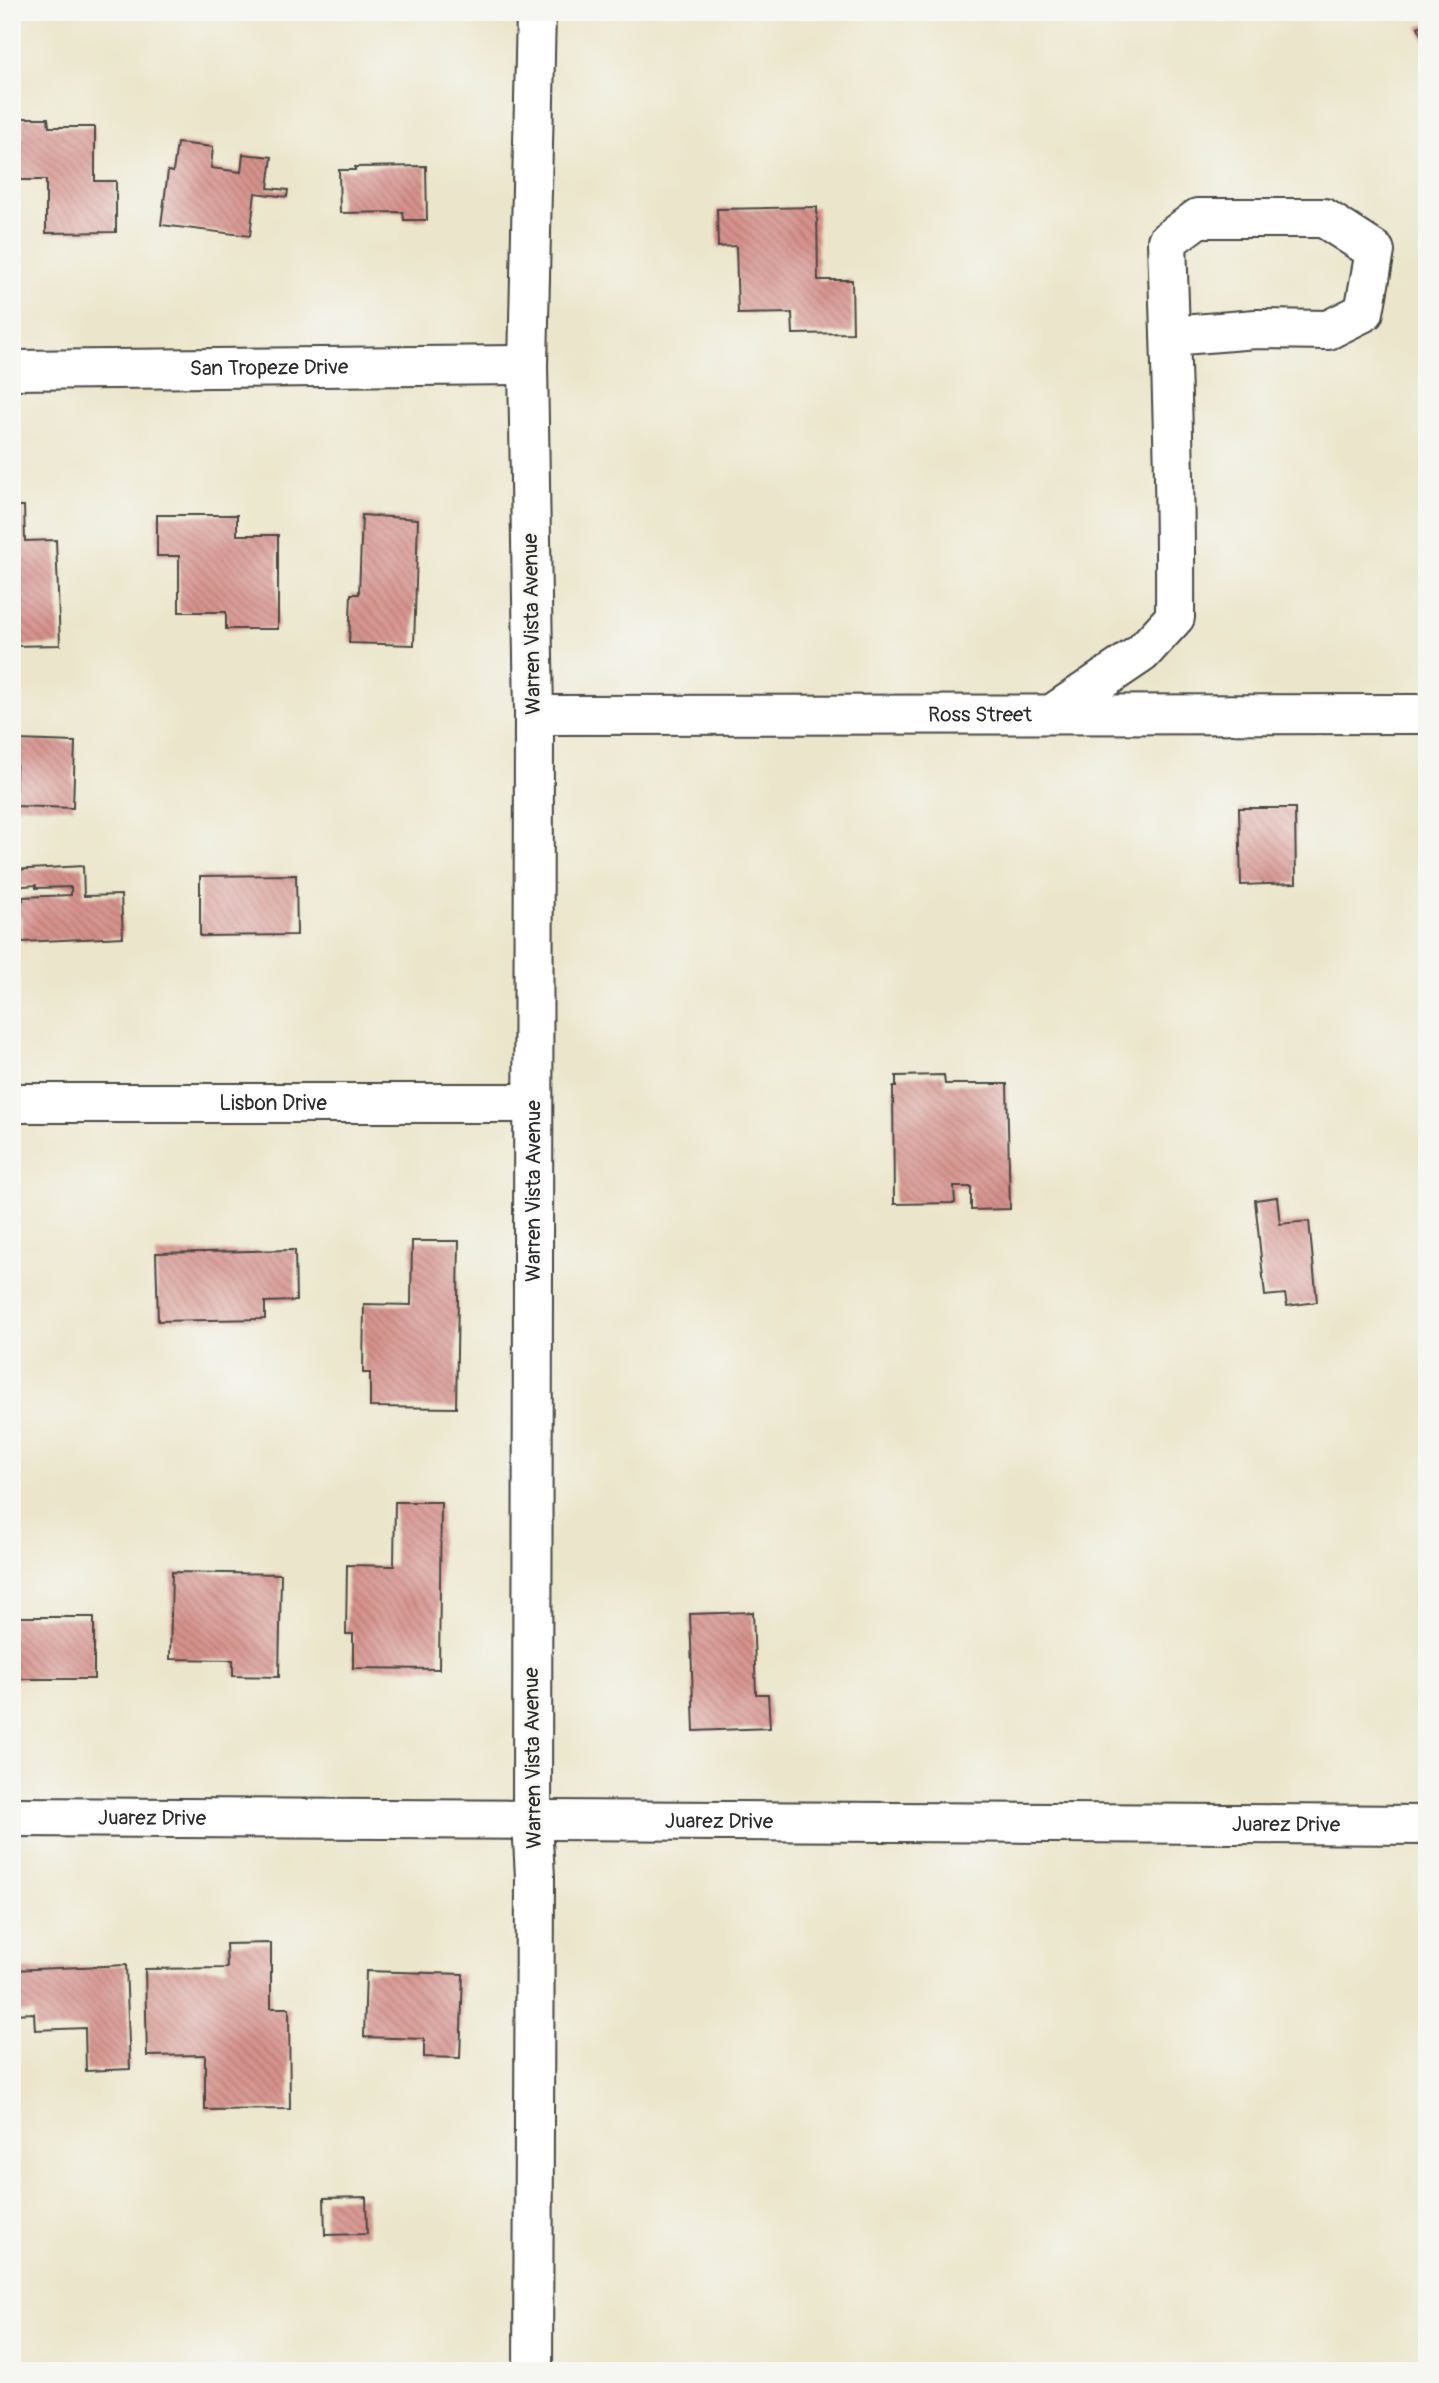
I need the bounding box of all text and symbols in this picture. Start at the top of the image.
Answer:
street label: San Tropeze Drive [190,353,349,382]
street label: Warren Vista Avenue [517,532,547,715]
street label: Ross Street [928,701,1032,728]
street label: Lisbon Drive [219,1090,327,1117]
street label: Warren Vista Avenue [519,1100,547,1282]
street label: Warren Vista Avenue [518,1666,548,1849]
street label: Juarez Drive [98,1804,207,1832]
street label: Juarez Drive [665,1807,774,1835]
street label: Juarez Drive [1232,1810,1341,1838]

